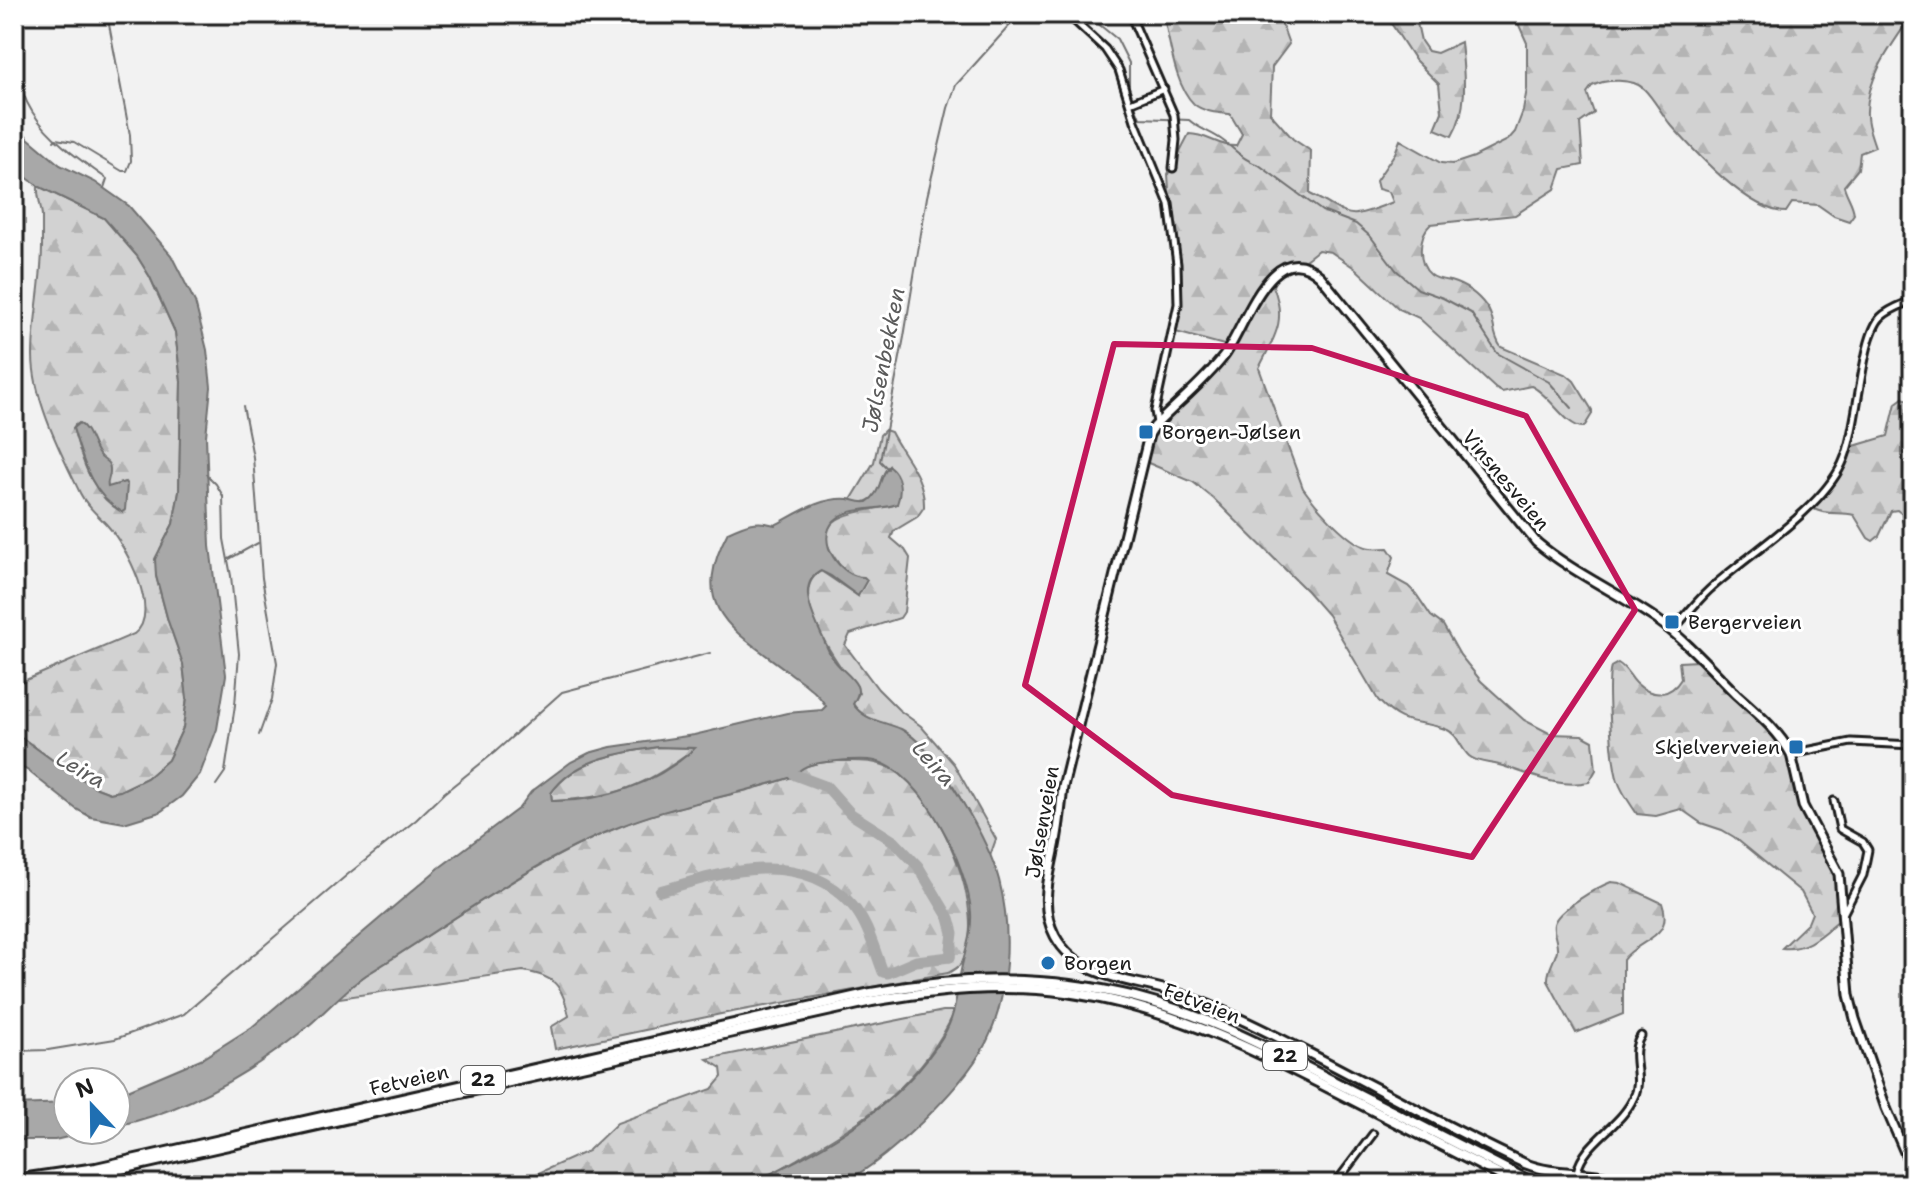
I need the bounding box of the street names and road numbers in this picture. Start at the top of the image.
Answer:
street label: Vinsnesveien [1456,424,1556,536]
street label: Jølsenveien [1019,764,1065,880]
street label: Fetveien [1160,977,1244,1029]
road number: 22 [1263,1042,1307,1070]
street label: Fetveien [367,1058,451,1102]
road number: 22 [461,1066,505,1094]

